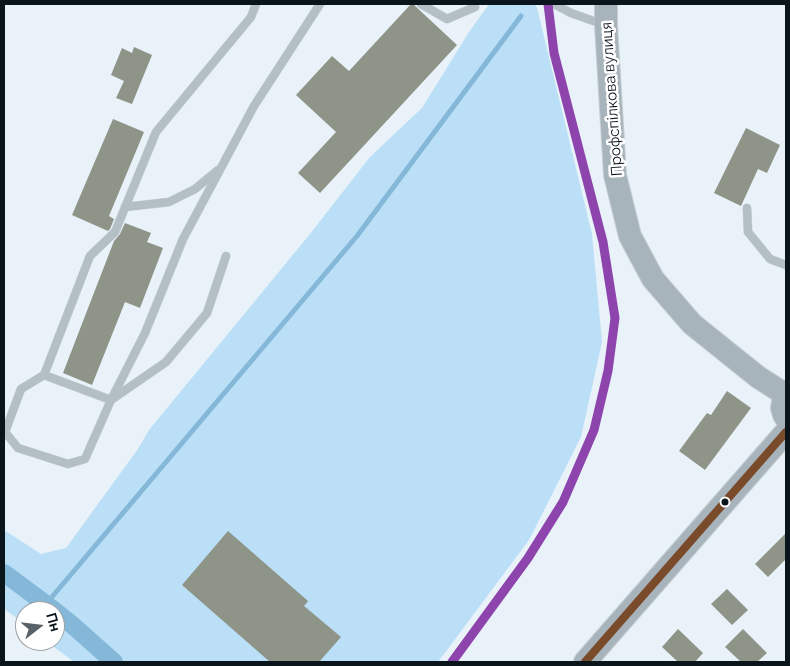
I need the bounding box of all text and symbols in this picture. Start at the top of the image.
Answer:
street label: Профспілкова вулиця [598,21,626,177]
unlabelled marker [720,497,730,507]
north arrow [15,601,65,651]
text: Пн [43,611,64,633]

